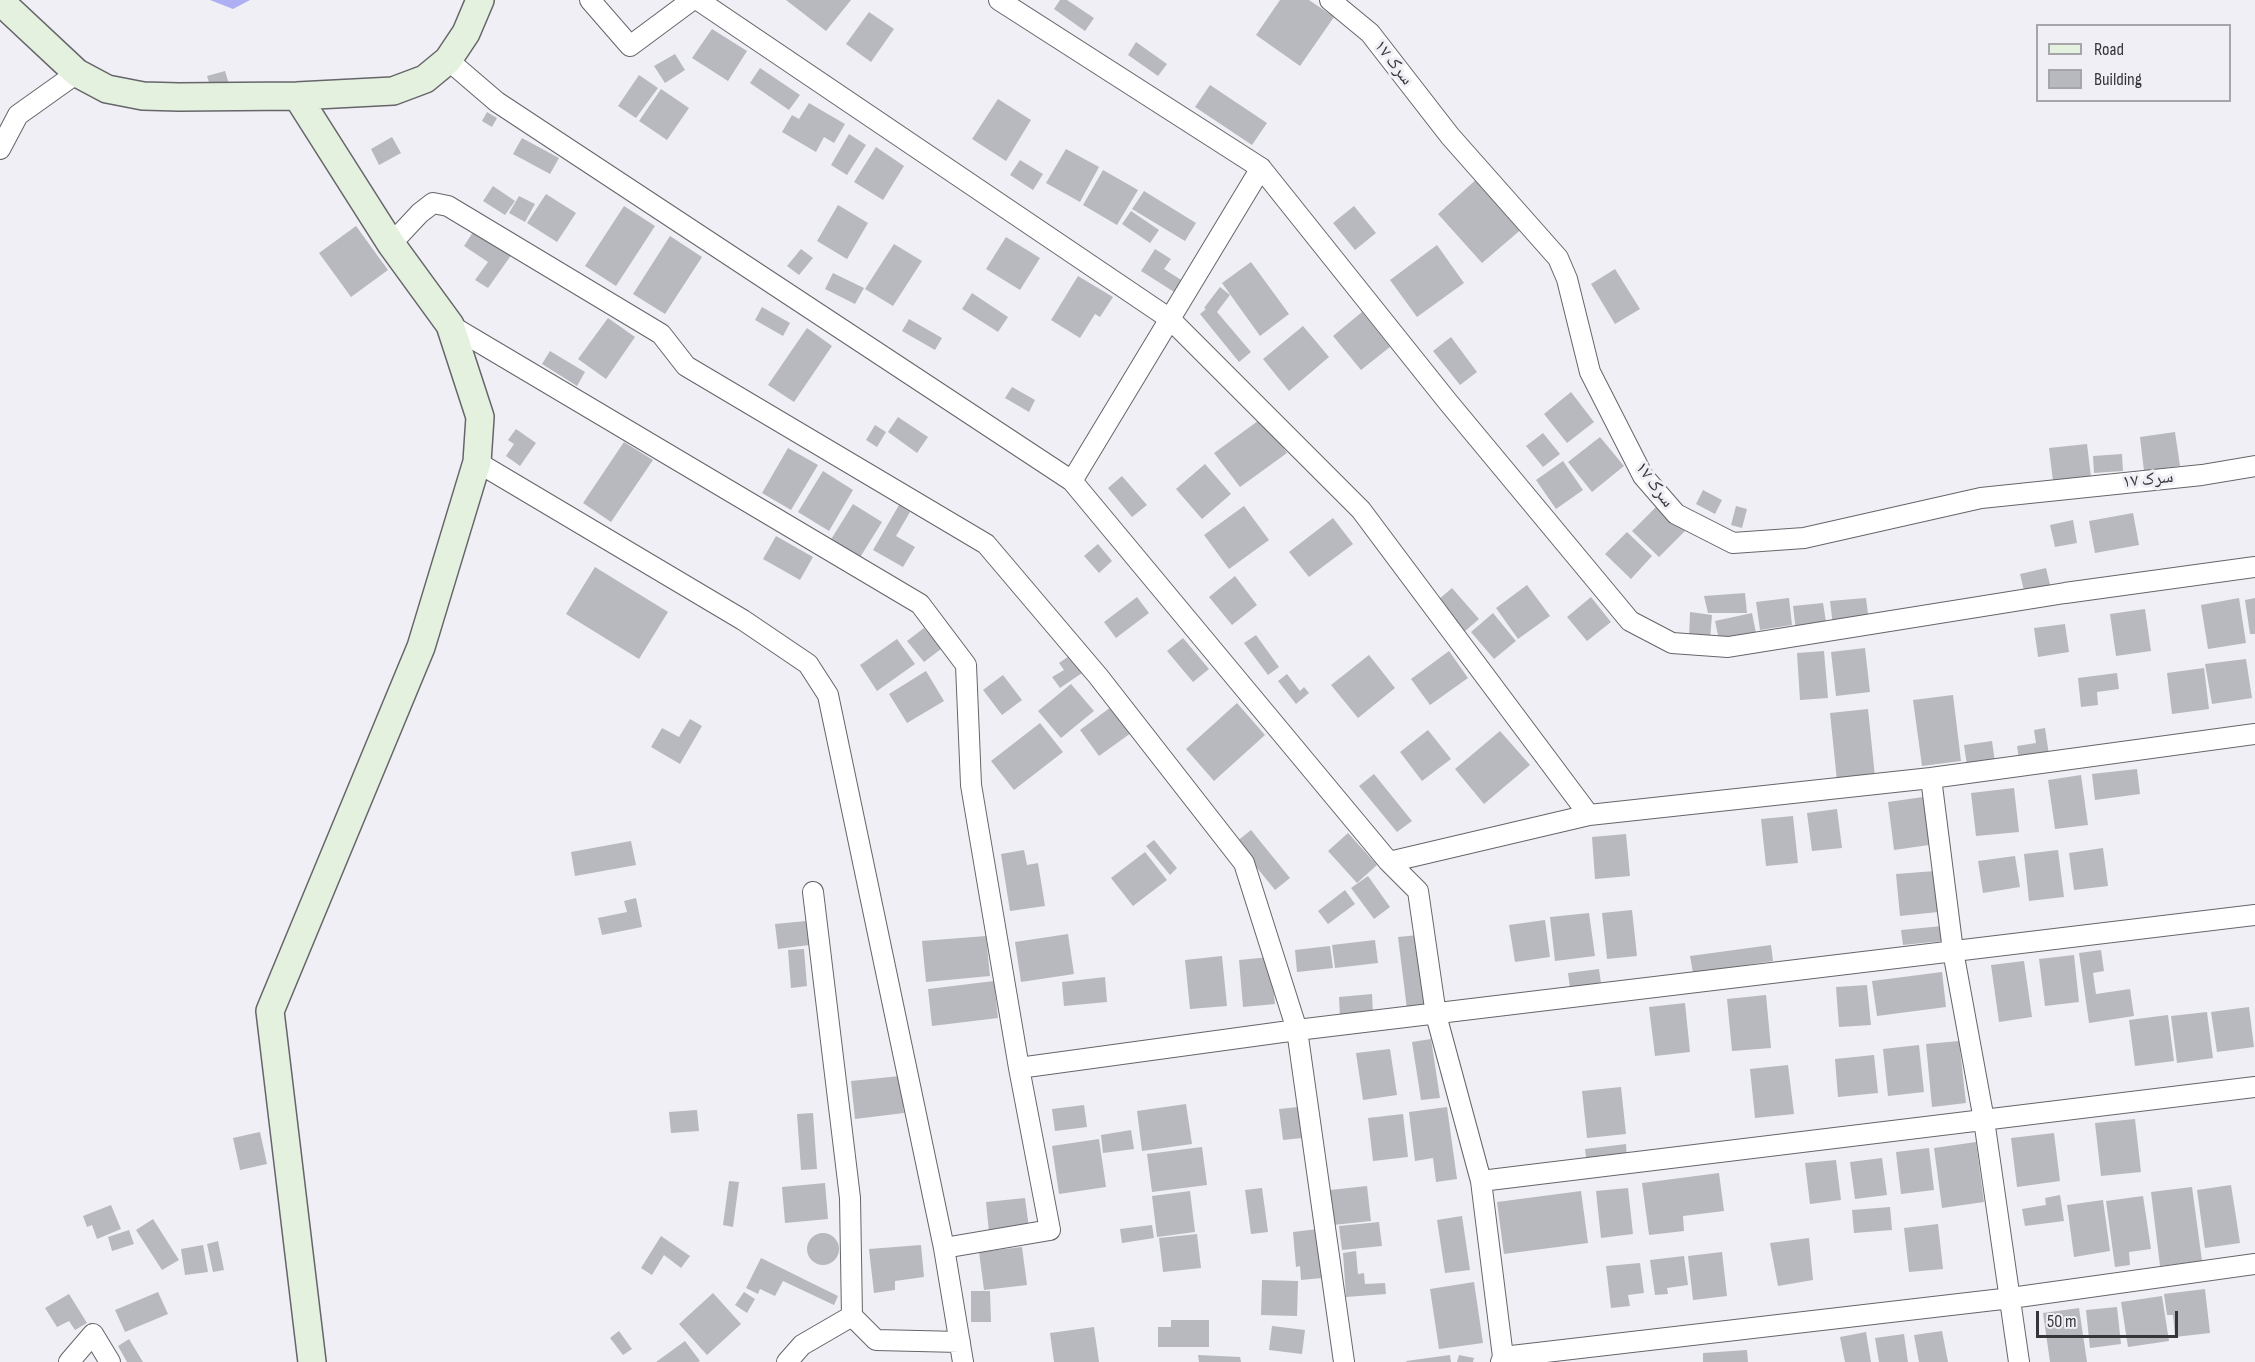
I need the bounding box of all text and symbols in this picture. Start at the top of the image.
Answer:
legend [2036,24,2231,102]
street label: سرک ۱۷ [1369,36,1417,90]
text: Road [2094,39,2124,60]
text: Building [2094,69,2142,90]
street label: سرک ۱۷ [1630,458,1678,512]
street label: سرک ۱۷ [2121,467,2175,493]
scale bar [2039,1299,2182,1337]
text: 50 m [2047,1311,2077,1332]

